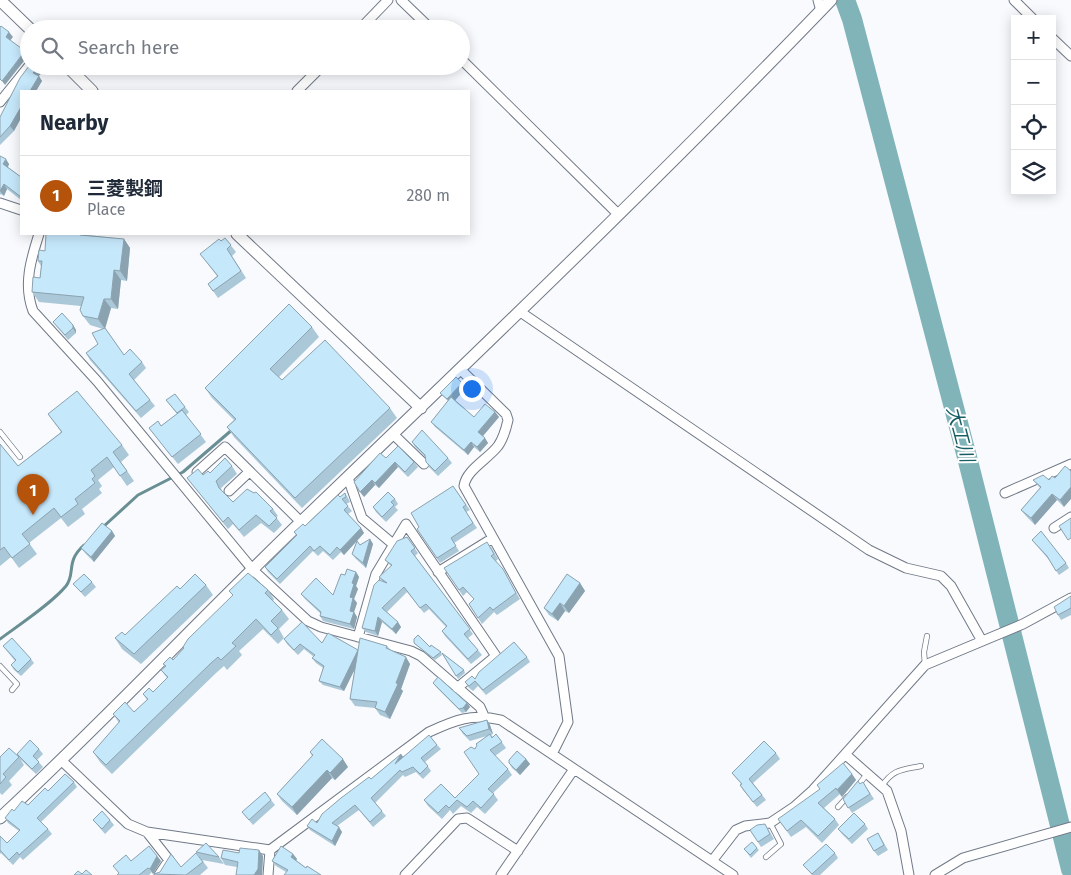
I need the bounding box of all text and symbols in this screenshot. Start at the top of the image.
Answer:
map controls [1011,15,1056,195]
button: + [1011,15,1056,60]
search box [20,20,470,75]
icon: search [38,34,66,62]
text: Search here [78,36,179,59]
button: − [1011,60,1056,105]
button: locate [1011,105,1056,150]
text: Nearby [40,110,108,136]
button: layers [1011,150,1056,195]
text: 三菱製鋼 [87,177,163,200]
text: 1 [52,186,60,205]
text: 280 m [406,186,450,205]
text: Place [87,200,126,219]
your location [459,376,485,402]
water label: 大工川 [942,404,980,467]
pin: 1 [17,474,49,515]

